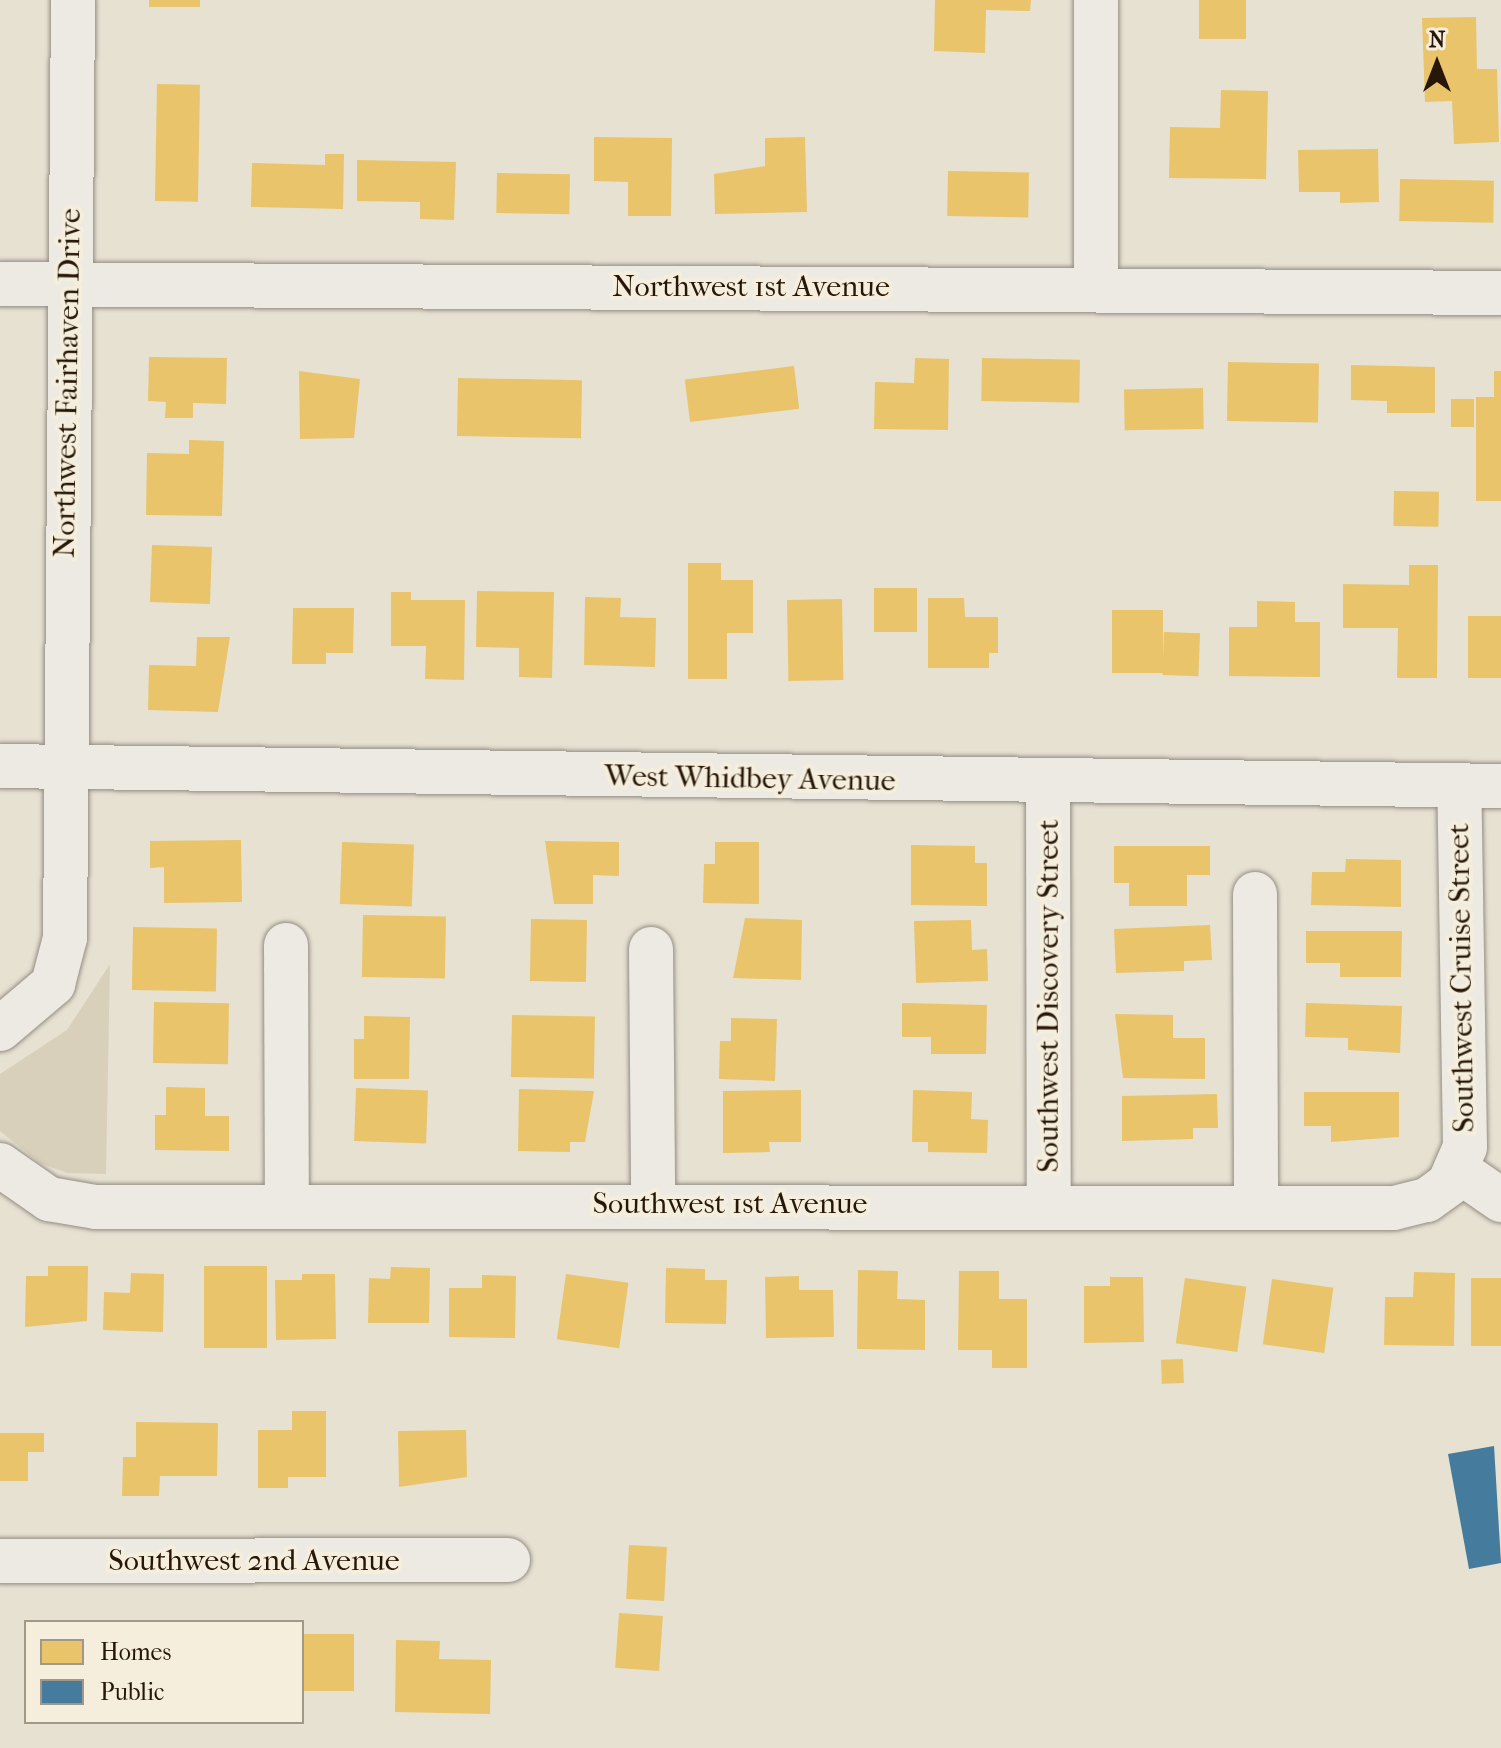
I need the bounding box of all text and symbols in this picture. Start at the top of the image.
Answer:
north arrow [1397,24,1477,104]
text: N [1429,27,1445,53]
street label: Northwest Fairhaven Drive [47,208,89,558]
street label: Northwest 1st Avenue [612,269,890,305]
street label: West Whidbey Avenue [604,758,896,800]
street label: Southwest Discovery Street [1031,819,1067,1173]
street label: Southwest Cruise Street [1441,823,1483,1133]
street label: Southwest 1st Avenue [593,1186,867,1222]
street label: Southwest 2nd Avenue [108,1543,400,1579]
legend [24,1620,304,1724]
text: Homes [100,1638,171,1666]
text: Public [100,1678,164,1706]

